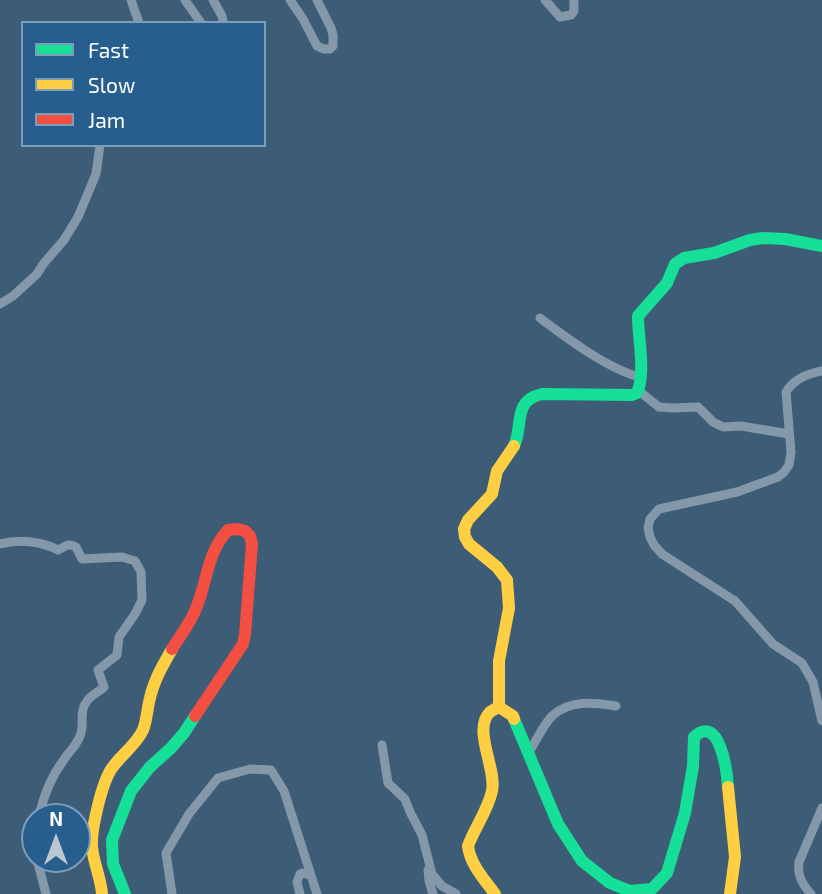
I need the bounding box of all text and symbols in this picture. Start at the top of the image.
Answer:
legend [21,21,266,147]
text: Fast [88,37,129,62]
text: Slow [88,72,135,97]
text: Jam [88,107,125,132]
north arrow [21,803,91,873]
text: N [49,807,63,830]

